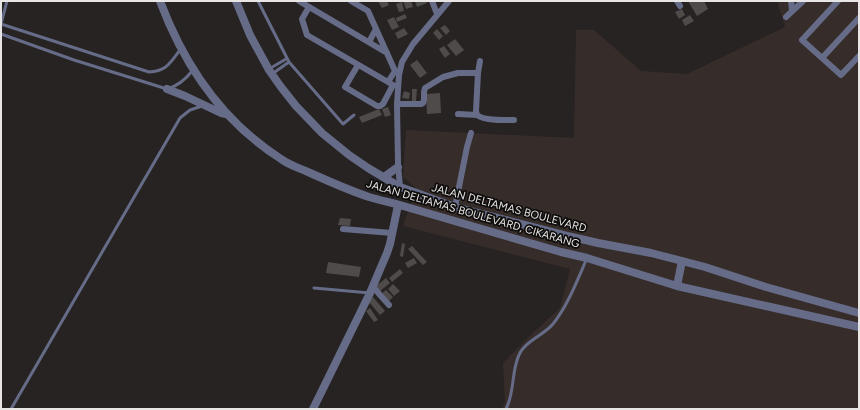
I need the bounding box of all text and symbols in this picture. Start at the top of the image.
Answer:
street label: JALAN DELTAMAS BOULEVARD, CIKARANG [365,177,581,251]
street label: JALAN DELTAMAS BOULEVARD [430,181,588,235]

